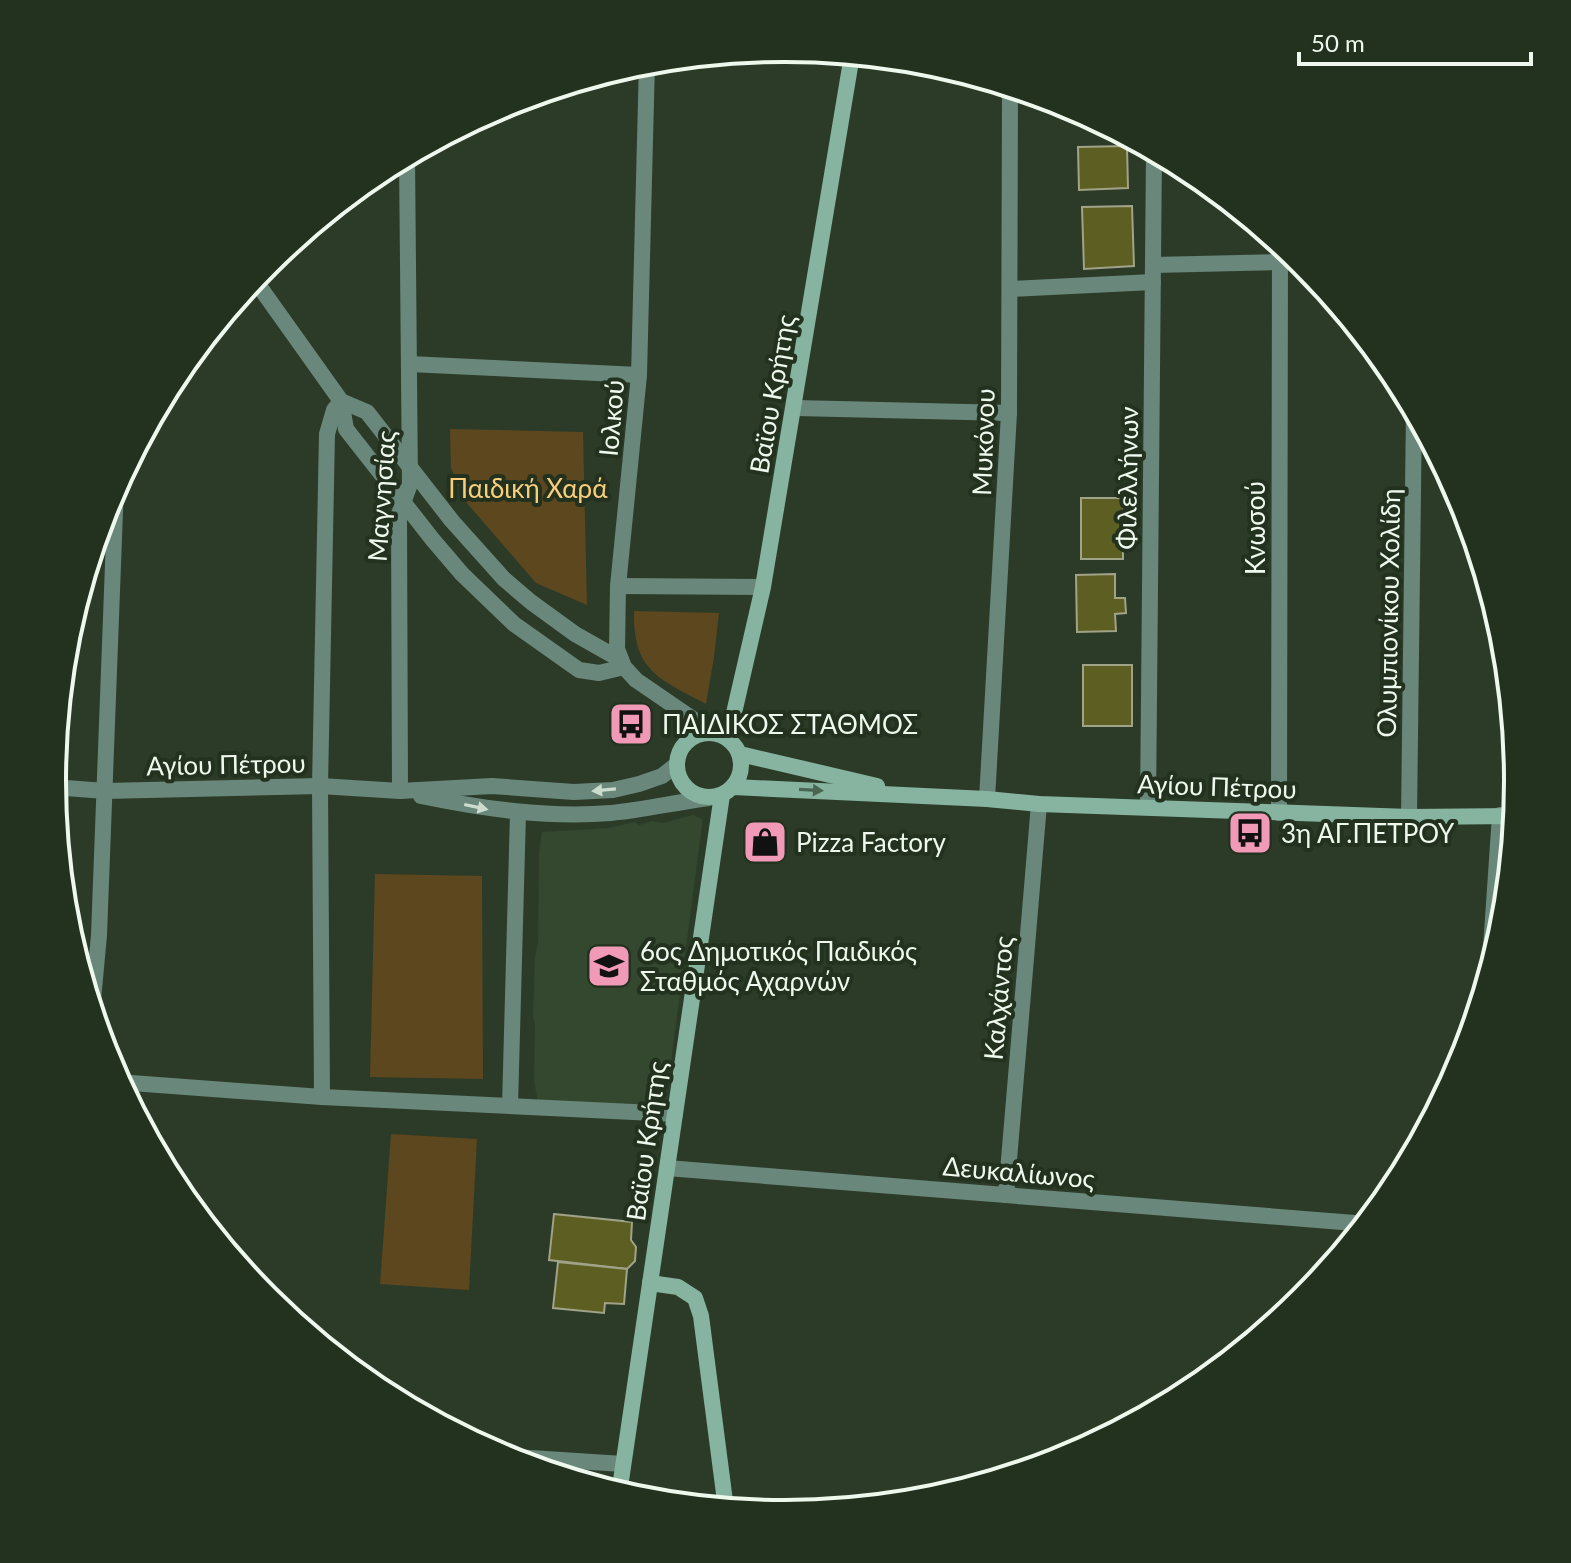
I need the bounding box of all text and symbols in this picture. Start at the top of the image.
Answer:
scale bar [1299,16,1531,66]
text: 50 m [1311,28,1365,57]
street label: Βαϊου Κρήτης [742,312,802,476]
street label: Ιολκού [592,378,630,458]
street label: Μυκόνου [965,388,1001,496]
street label: Φιλελλήνων [1110,406,1144,550]
street label: Μαγνησίας [360,429,402,563]
park label: Παιδική Χαρά [448,472,608,504]
street label: Κνωσού [1239,481,1271,575]
street label: Ολυμπιονίκου Χολίδη [1370,488,1406,738]
bus stop icon: ΠΑΙΔΙΚΟΣ ΣΤΑΘΜΟΣ [607,700,655,748]
place label: ΠΑΙΔΙΚΟΣ ΣΤΑΘΜΟΣ [662,708,918,740]
street label: Αγίου Πέτρου [146,747,306,781]
street label: Αγίου Πέτρου [1137,767,1297,805]
one-way arrow [591,784,616,797]
one-way arrow [799,784,824,797]
one-way arrow [464,801,489,814]
bus stop icon: 3η ΑΓ.ΠΕΤΡΟΥ [1226,809,1274,857]
place label: 3η ΑΓ.ΠΕΤΡΟΥ [1281,817,1455,849]
shop icon: Pizza Factory [741,818,789,866]
place label: Pizza Factory [796,826,947,858]
place label: 6ος Δημοτικός Παιδικός Σταθμός Αχαρνών [640,935,917,997]
street label: Καλχάντος [977,935,1019,1061]
school or university icon: 6ος Δημοτικός Παιδικός Σταθμός Αχαρνών [585,942,633,990]
street label: Βαϊου Κρήτης [619,1059,673,1223]
street label: Δευκαλίωνος [942,1149,1096,1195]

